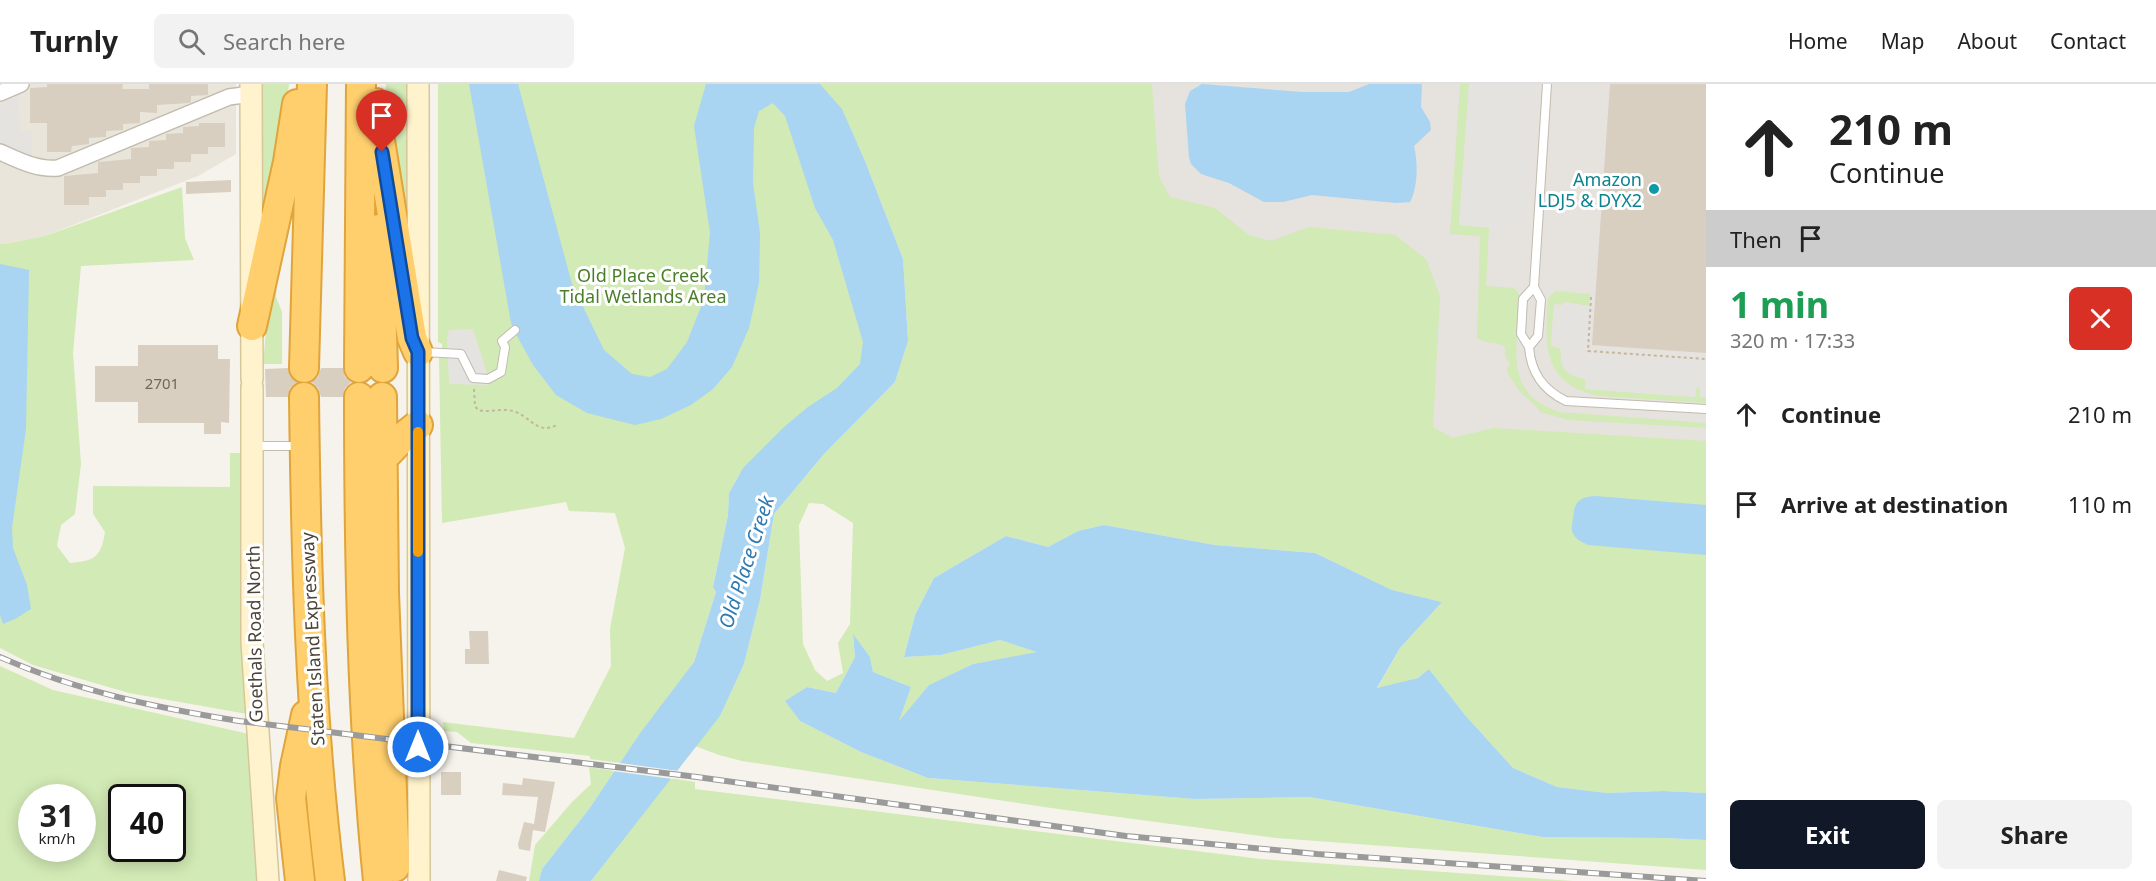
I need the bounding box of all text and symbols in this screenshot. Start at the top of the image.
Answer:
search box [154,14,574,68]
text: Turnly [30,22,118,60]
icon: search [175,25,208,58]
text: Search here [223,26,345,56]
text: Home [1788,27,1848,55]
text: Map [1881,27,1924,55]
text: About [1957,27,2017,55]
text: Contact [2050,27,2126,55]
pin [356,90,407,152]
icon: arrive [365,99,398,132]
text: 210 m [1829,100,1953,157]
icon: ahead [1730,108,1808,186]
text: Continue [1829,154,1944,191]
place label: Amazon LDJ5 & DYX2 [1538,167,1642,212]
marker: Amazon LDJ5 & DYX2 [1647,182,1661,196]
icon: arrive [1794,222,1827,255]
text: Then [1730,224,1782,254]
park label: Old Place Creek Tidal Wetlands Area [559,263,727,308]
text: 1 min [1730,280,1829,329]
button: close [2069,287,2132,350]
text: 320 m · 17:33 [1730,327,1855,354]
house number: 2701 [145,373,179,393]
icon: ahead [1730,398,1763,431]
text: Continue [1781,399,1881,429]
text: 210 m [2068,399,2132,429]
icon: arrive [1730,488,1763,521]
text: Arrive at destination [1781,489,2008,519]
text: 110 m [2068,489,2132,519]
water label: Old Place Creek [712,491,780,632]
street label: Staten Island Expressway [294,531,330,746]
street label: Goethals Road North [240,545,268,723]
position arrow [386,715,450,779]
speed limit sign: 40 [108,784,186,862]
text: 31 [40,795,74,836]
button: Exit [1730,800,1925,869]
button: Share [1937,800,2132,869]
text: km/h [39,828,75,848]

